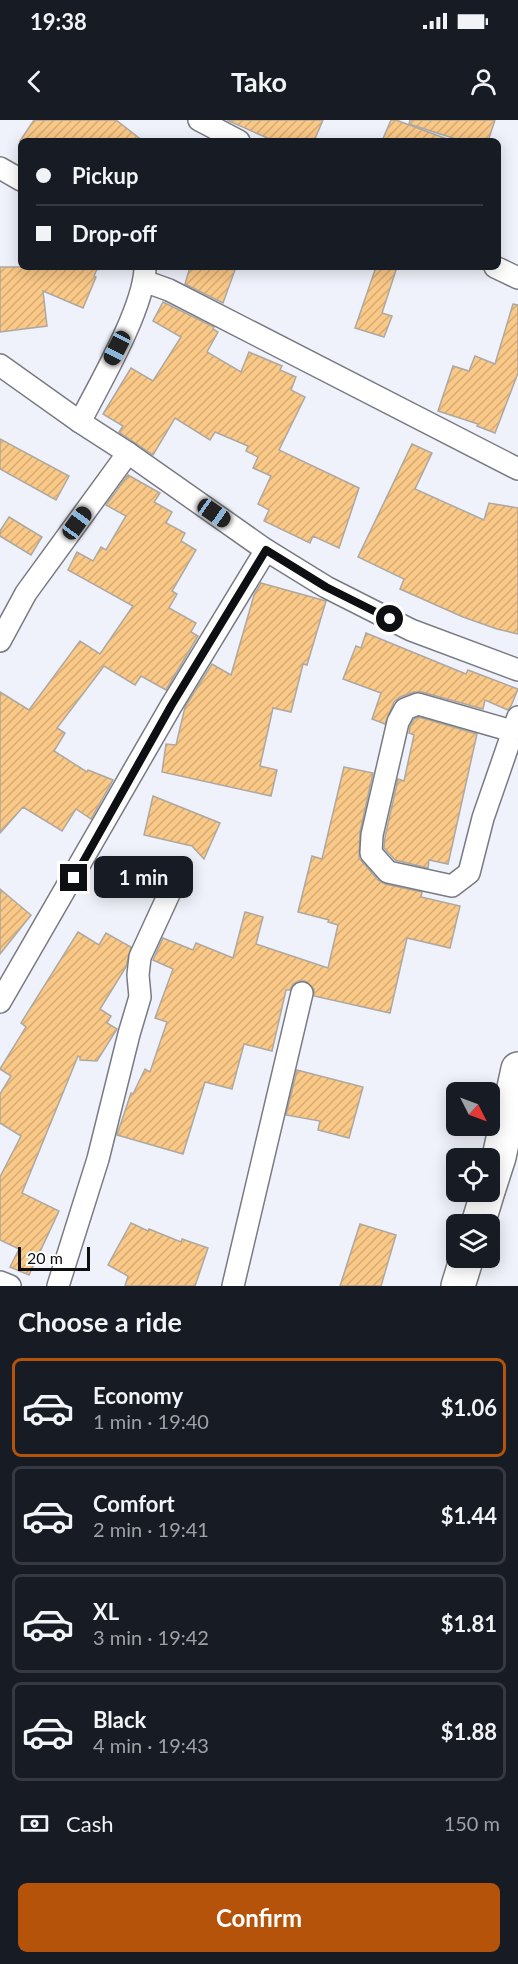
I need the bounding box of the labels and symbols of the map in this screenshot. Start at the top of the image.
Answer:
car [101,328,133,368]
car [194,495,234,531]
car [59,503,95,543]
route start [376,605,403,632]
callout: 1 min [95,857,194,899]
route end [60,864,87,891]
north arrow [446,1082,500,1136]
scale bar [18,1244,90,1272]

